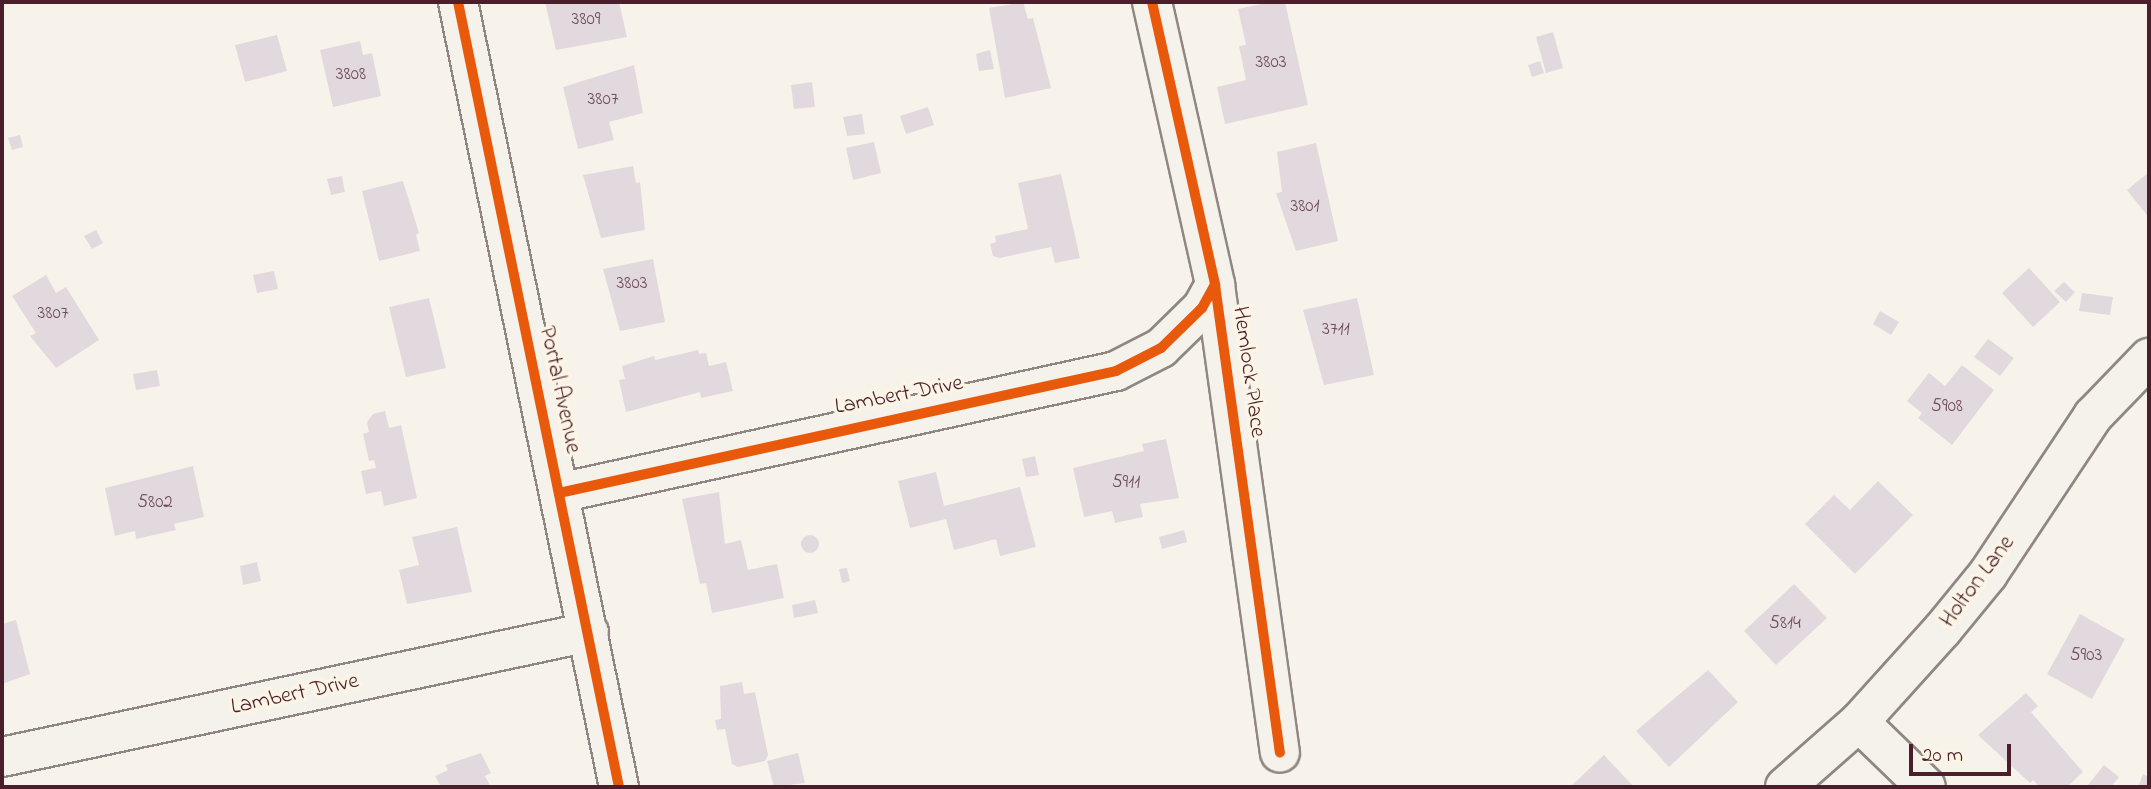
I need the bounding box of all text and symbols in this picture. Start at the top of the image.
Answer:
house number: 3809 [572,9,600,31]
house number: 3803 [1255,52,1287,74]
house number: 3808 [336,64,366,86]
house number: 3807 [587,89,619,111]
house number: 3801 [1290,196,1320,218]
house number: 3803 [616,273,648,295]
house number: 3807 [37,303,69,325]
street label: Hemlock Place [1225,305,1271,439]
house number: 3711 [1322,319,1350,341]
street label: Portal Avenue [532,324,586,456]
street label: Lambert Drive [833,370,965,422]
house number: 5908 [1931,396,1963,418]
house number: 5911 [1112,472,1140,494]
house number: 5802 [137,492,173,514]
street label: Holton Lane [1935,531,2021,633]
house number: 5814 [1769,613,1801,635]
house number: 5903 [2070,645,2102,667]
street label: Lambert Drive [229,668,361,722]
scale bar [1913,730,2014,774]
text: 20 m [1922,741,1963,771]

